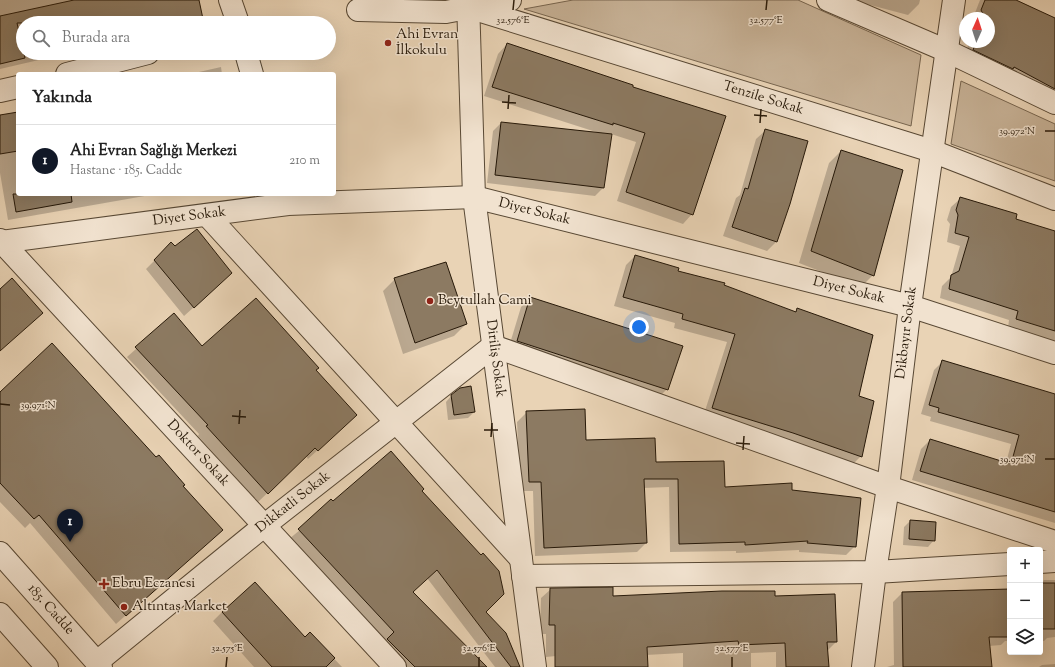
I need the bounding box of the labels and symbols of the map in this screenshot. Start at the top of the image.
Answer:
north arrow [959,12,995,48]
text: 32.576°E [496,13,530,28]
text: 32.577°E [749,13,783,28]
place label: Ahi Evran İlkokulu [396,25,458,61]
marker: Ahi Evran İlkokulu [383,38,393,48]
street label: Tenzile Sokak [720,77,806,121]
text: 39.972°N [999,124,1035,139]
street label: Diyet Sokak [496,193,573,231]
street label: Diyet Sokak [152,202,228,232]
street label: Diyet Sokak [811,272,887,309]
street label: Dikbayır Sokak [891,285,923,380]
place label: Beytullah Cami [438,291,532,311]
marker: Beytullah Cami [425,296,435,306]
your location [629,317,649,337]
street label: Diriliş Sokak [480,318,510,399]
text: 39.971°N [21,398,55,413]
street label: Doktor Sokak [162,416,234,492]
text: 39.971°N [1000,452,1034,467]
street label: Dikkatli Sokak [252,467,335,538]
pin: 1 [57,509,83,542]
place label: Ebru Eczanesi [112,574,195,594]
marker: Ebru Eczanesi [99,579,109,589]
street label: 185. Cadde [22,580,79,640]
place label: Altıntaş Market [132,597,227,617]
marker: Altıntaş Market [119,602,129,612]
text: 32.575°E [211,641,243,656]
text: 32.576°E [462,641,496,656]
text: 32.577°E [715,641,749,656]

